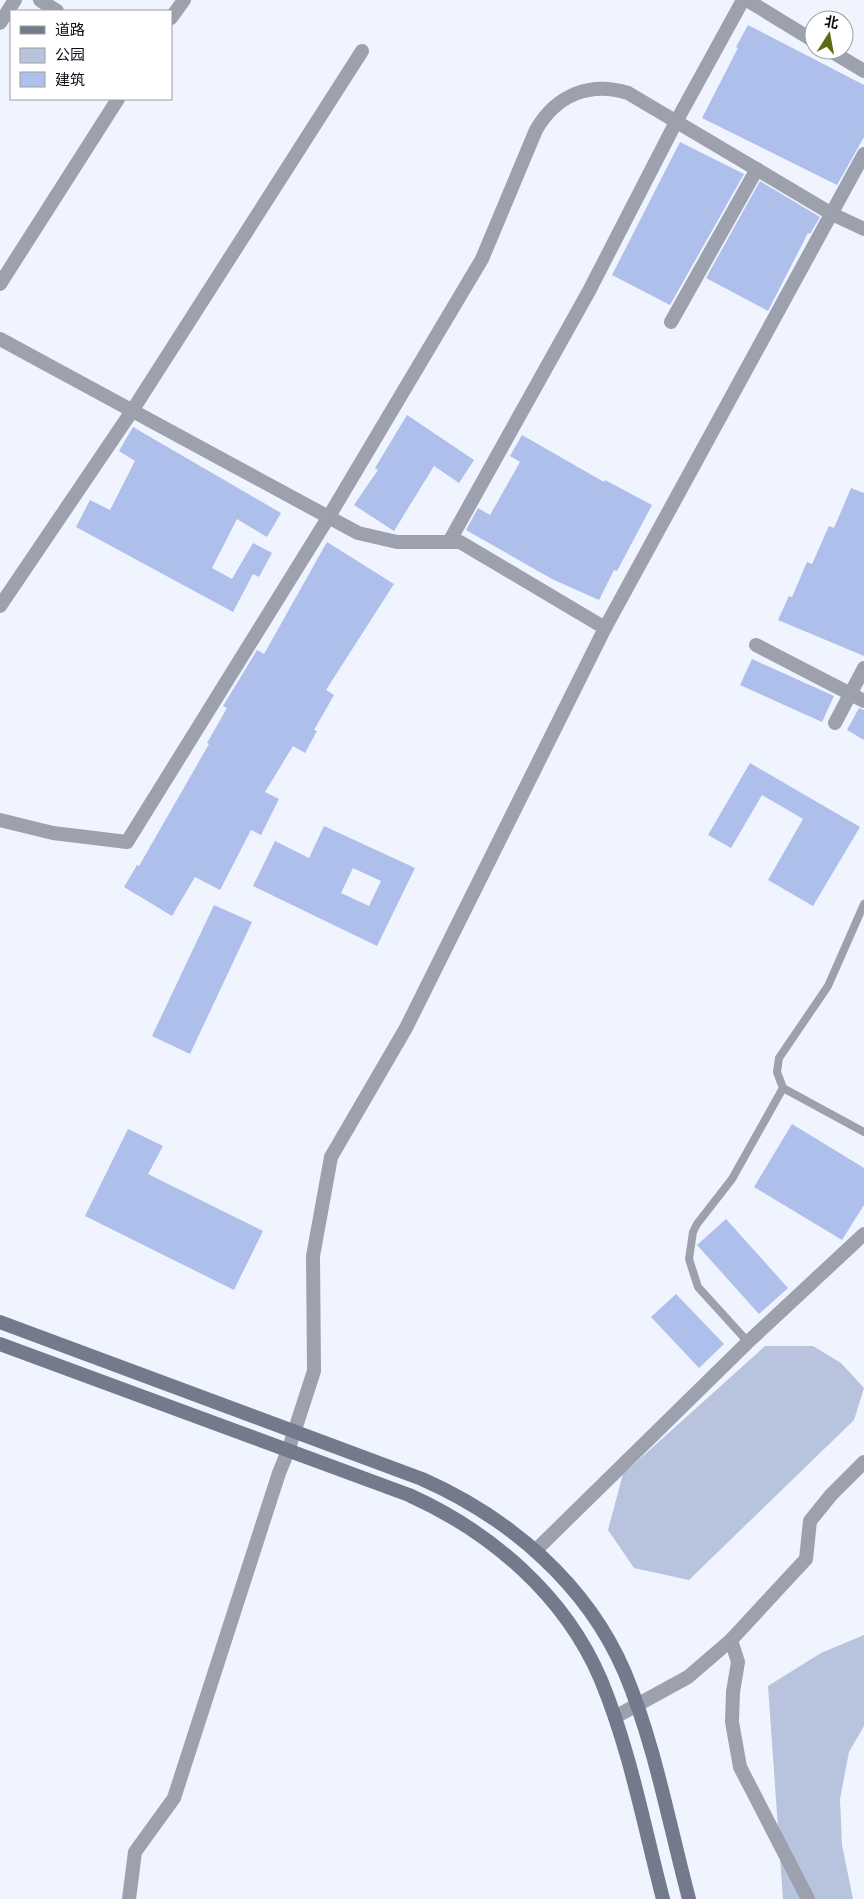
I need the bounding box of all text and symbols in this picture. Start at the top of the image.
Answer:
legend [10,10,172,100]
north arrow [804,10,854,60]
text: 北 [823,12,840,32]
text: 道路 [55,20,85,39]
text: 公园 [55,45,85,64]
text: 建筑 [55,70,85,89]

